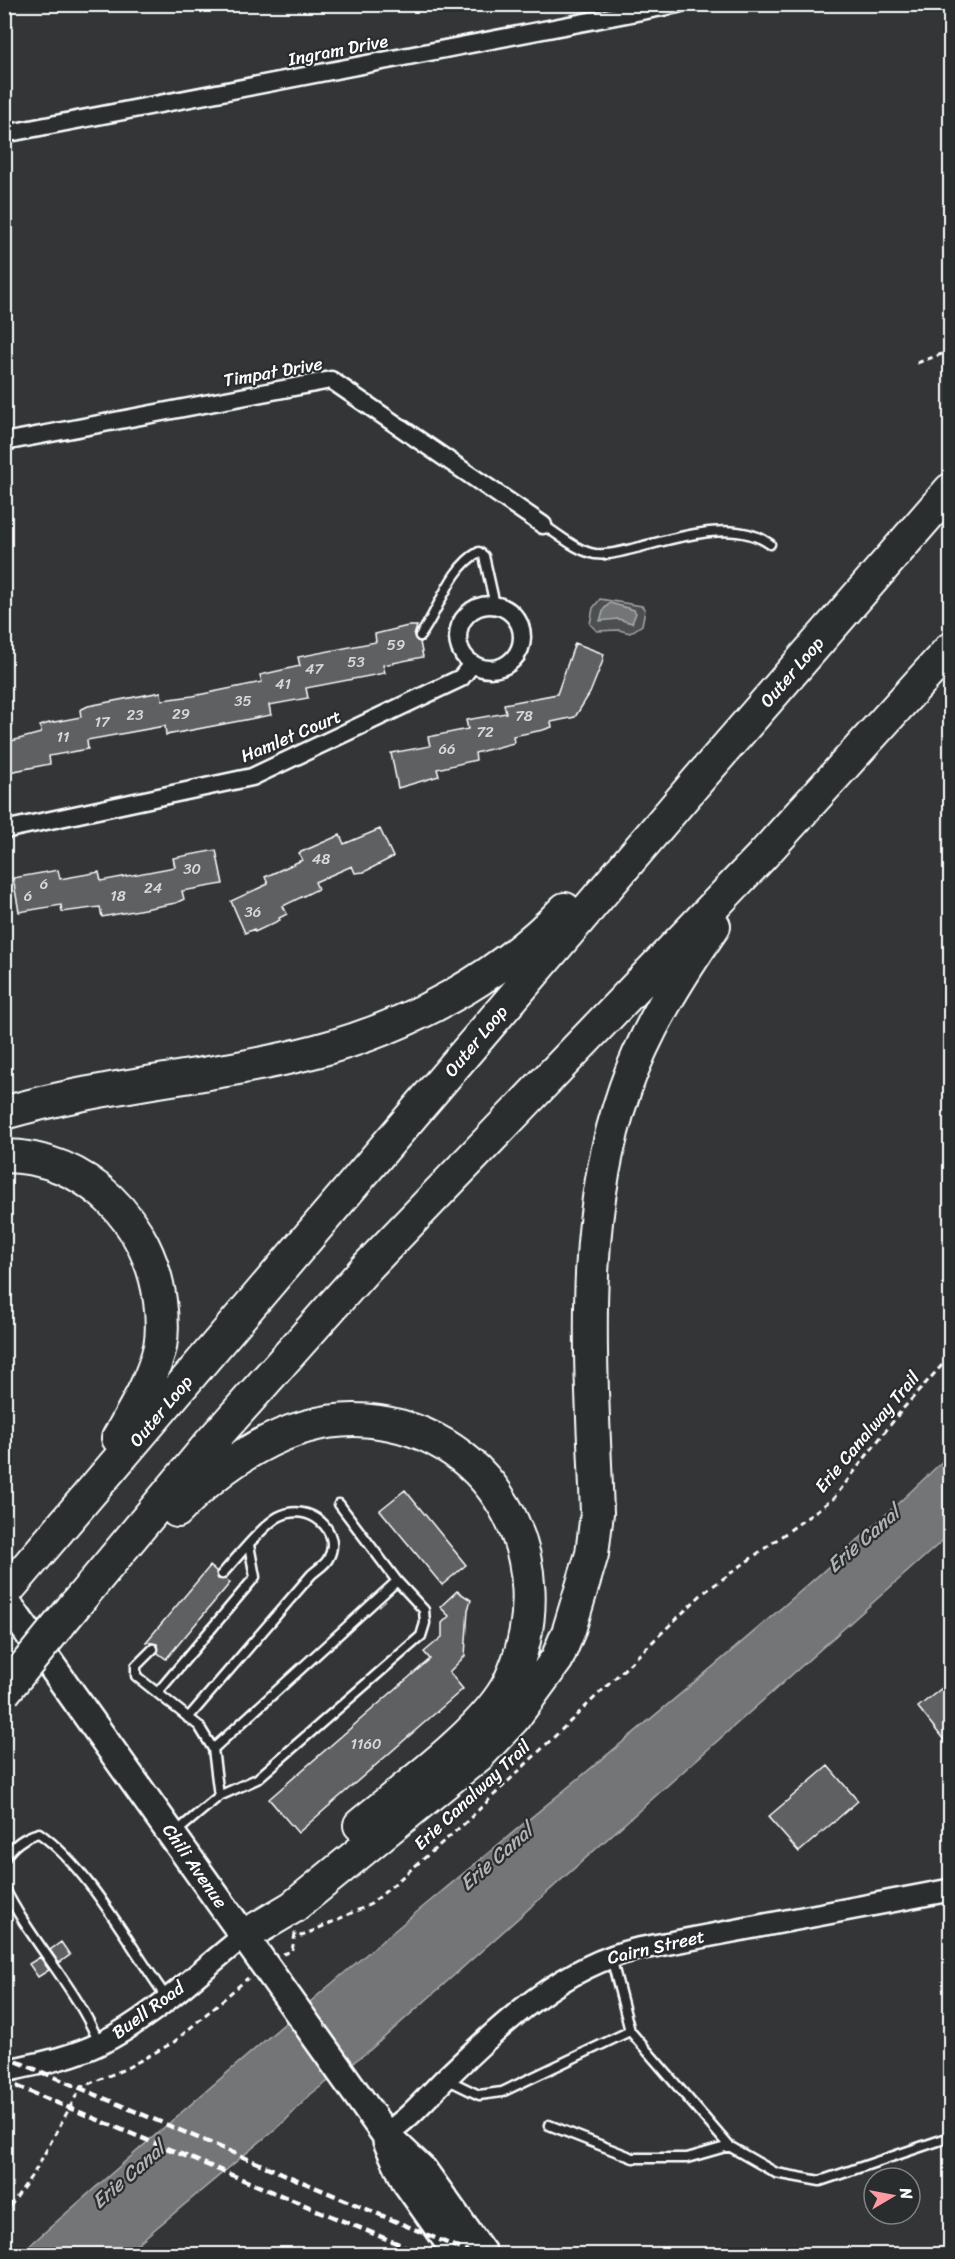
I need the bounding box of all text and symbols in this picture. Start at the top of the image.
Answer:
street label: Ingram Drive [284,25,391,76]
street label: Timpat Drive [221,348,325,396]
street label: Outer Loop [752,629,833,715]
house number: 59 [387,632,405,658]
house number: 53 [347,649,365,675]
house number: 47 [305,656,324,682]
house number: 41 [275,671,291,697]
house number: 35 [234,688,252,714]
street label: Hamlet Court [236,700,347,772]
house number: 29 [172,701,190,727]
house number: 23 [127,702,143,728]
house number: 78 [515,703,533,729]
house number: 17 [94,709,111,735]
house number: 72 [476,719,494,745]
house number: 11 [57,724,69,750]
house number: 66 [438,736,456,762]
house number: 48 [312,846,330,872]
house number: 30 [183,856,201,882]
house number: 6 [40,871,48,897]
house number: 24 [144,875,162,901]
house number: 6 [24,883,32,909]
house number: 18 [110,883,126,909]
house number: 36 [245,899,261,925]
street label: Outer Loop [436,997,516,1084]
street label: Erie Canalway Trail [806,1363,928,1500]
street label: Outer Loop [121,1367,201,1454]
water label: Erie Canal [818,1494,912,1582]
house number: 1160 [351,1731,381,1757]
street label: Erie Canalway Trail [406,1731,539,1858]
water label: Erie Canal [451,1812,545,1900]
street label: Chili Avenue [154,1817,236,1915]
street label: Cairn Street [604,1920,708,1974]
street label: Buell Road [105,1972,192,2048]
water label: Erie Canal [83,2130,177,2218]
north arrow [862,2166,922,2226]
text: N [891,2185,922,2202]

